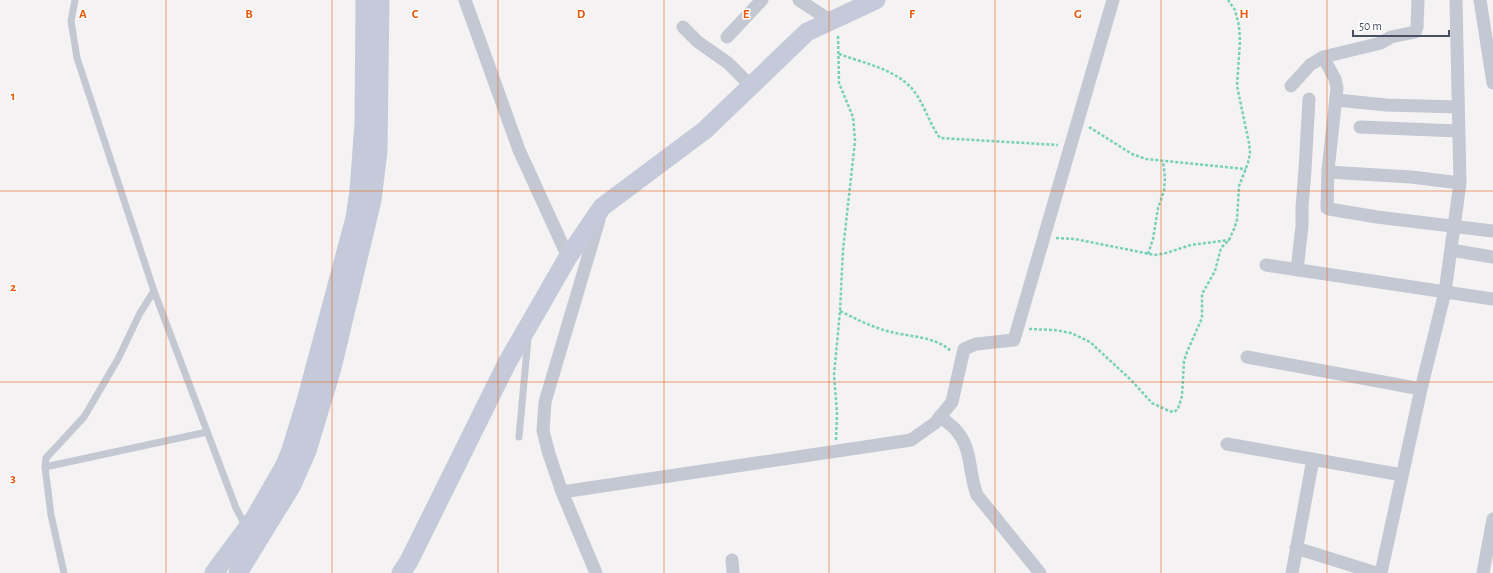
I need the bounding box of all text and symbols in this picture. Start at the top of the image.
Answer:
text: A [79,8,87,21]
text: B [245,8,253,21]
text: C [412,8,419,21]
text: D [577,8,586,21]
text: E [743,8,750,21]
text: F [909,8,916,21]
text: G [1074,8,1082,21]
text: H [1239,8,1249,21]
scale bar [1353,12,1449,38]
text: 50 m [1359,20,1382,32]
text: 1 [11,90,15,103]
text: 2 [10,281,16,294]
text: 3 [10,472,16,485]

